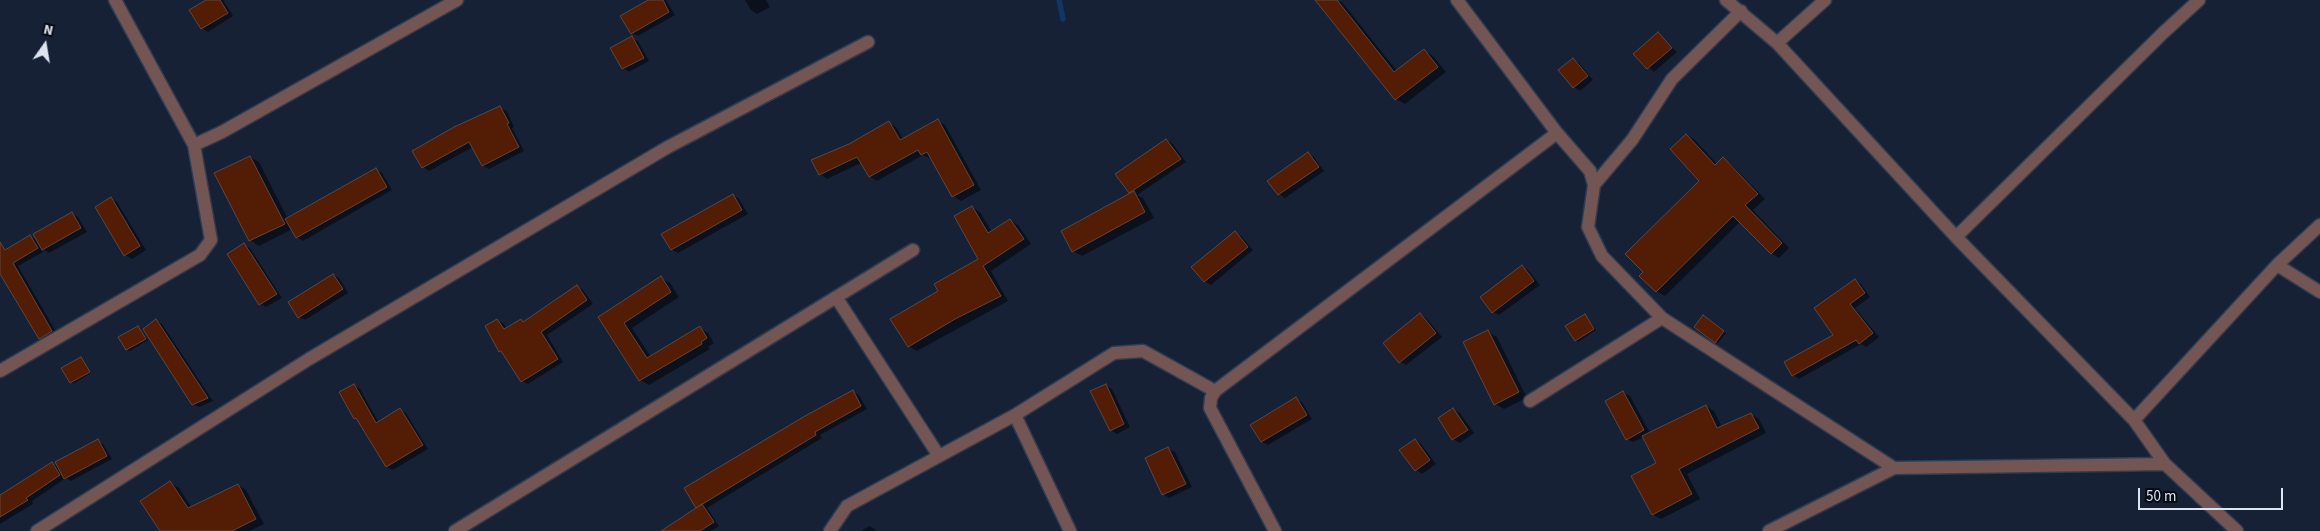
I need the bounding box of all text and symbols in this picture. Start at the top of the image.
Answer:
north arrow [20,20,70,70]
text: N [42,20,55,41]
scale bar [2140,478,2285,510]
text: 50 m [2146,486,2176,507]

